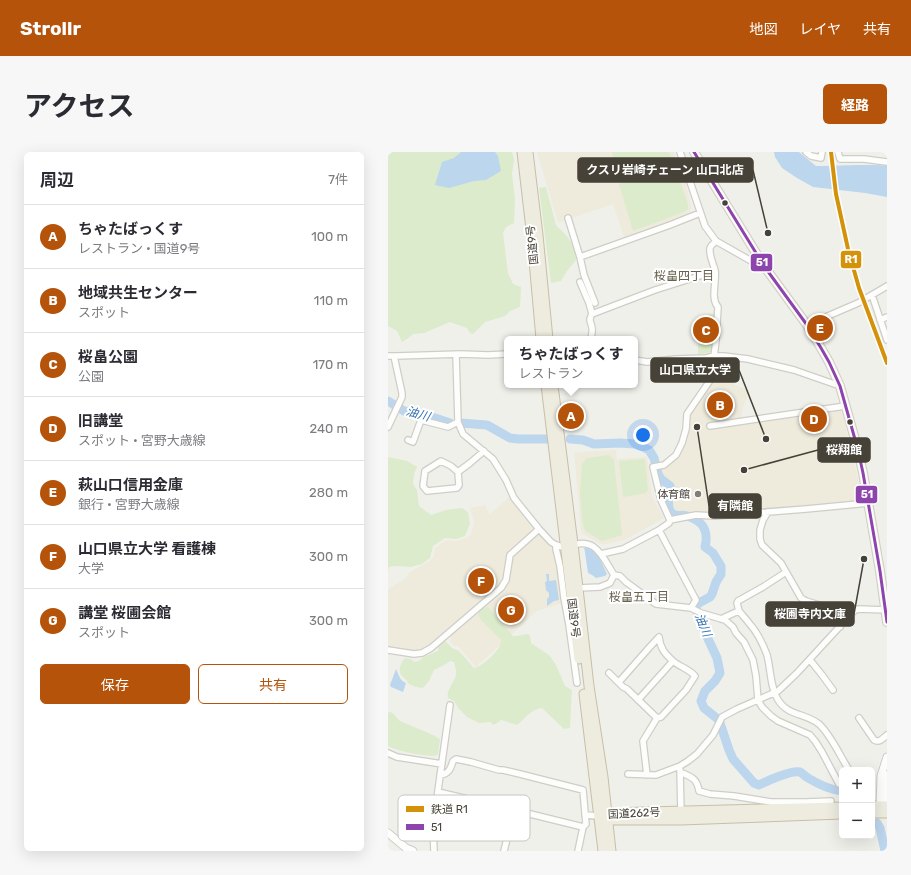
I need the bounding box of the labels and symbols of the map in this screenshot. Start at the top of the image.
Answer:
callout: クスリ岩崎チェーン 山口北店 [578,158,753,182]
text: クスリ岩崎チェーン 山口北店 [586,163,744,177]
unlabelled marker [720,198,730,208]
street label: 国道9号 [524,225,541,265]
line badge: R1 [840,250,862,269]
line badge: 51 [750,253,773,272]
text: R1 [844,253,858,266]
text: 51 [756,256,768,269]
district label: 桜畠四丁目 [654,269,714,283]
pin: E [807,313,833,343]
pin: C [693,315,719,345]
callout: 山口県立大学 [651,358,739,382]
text: 山口県立大学 [659,363,731,377]
pin: B [707,390,733,420]
pin: A [558,401,584,431]
water label: 油川 [405,404,433,425]
pin: D [801,404,827,434]
unlabelled marker [845,417,855,427]
your location [633,425,653,445]
callout: 桜翔館 [818,438,870,462]
text: 桜翔館 [826,443,862,457]
line badge: 51 [855,485,878,504]
place label: 体育館 [657,488,690,501]
text: 51 [861,488,873,501]
marker: 体育館 [693,489,703,499]
callout: 有隣館 [709,494,761,518]
text: 有隣館 [717,499,753,513]
pin: F [468,566,494,596]
district label: 桜畠五丁目 [609,590,669,604]
pin: G [498,595,524,625]
street label: 国道9号 [565,598,582,638]
callout: 桜圃寺内文庫 [766,602,854,626]
text: 桜圃寺内文庫 [774,607,846,621]
water label: 油川 [692,611,715,641]
legend [398,795,530,841]
text: 鉄道 R1 [431,803,468,816]
street label: 国道262号 [607,806,661,821]
text: 51 [431,821,442,834]

